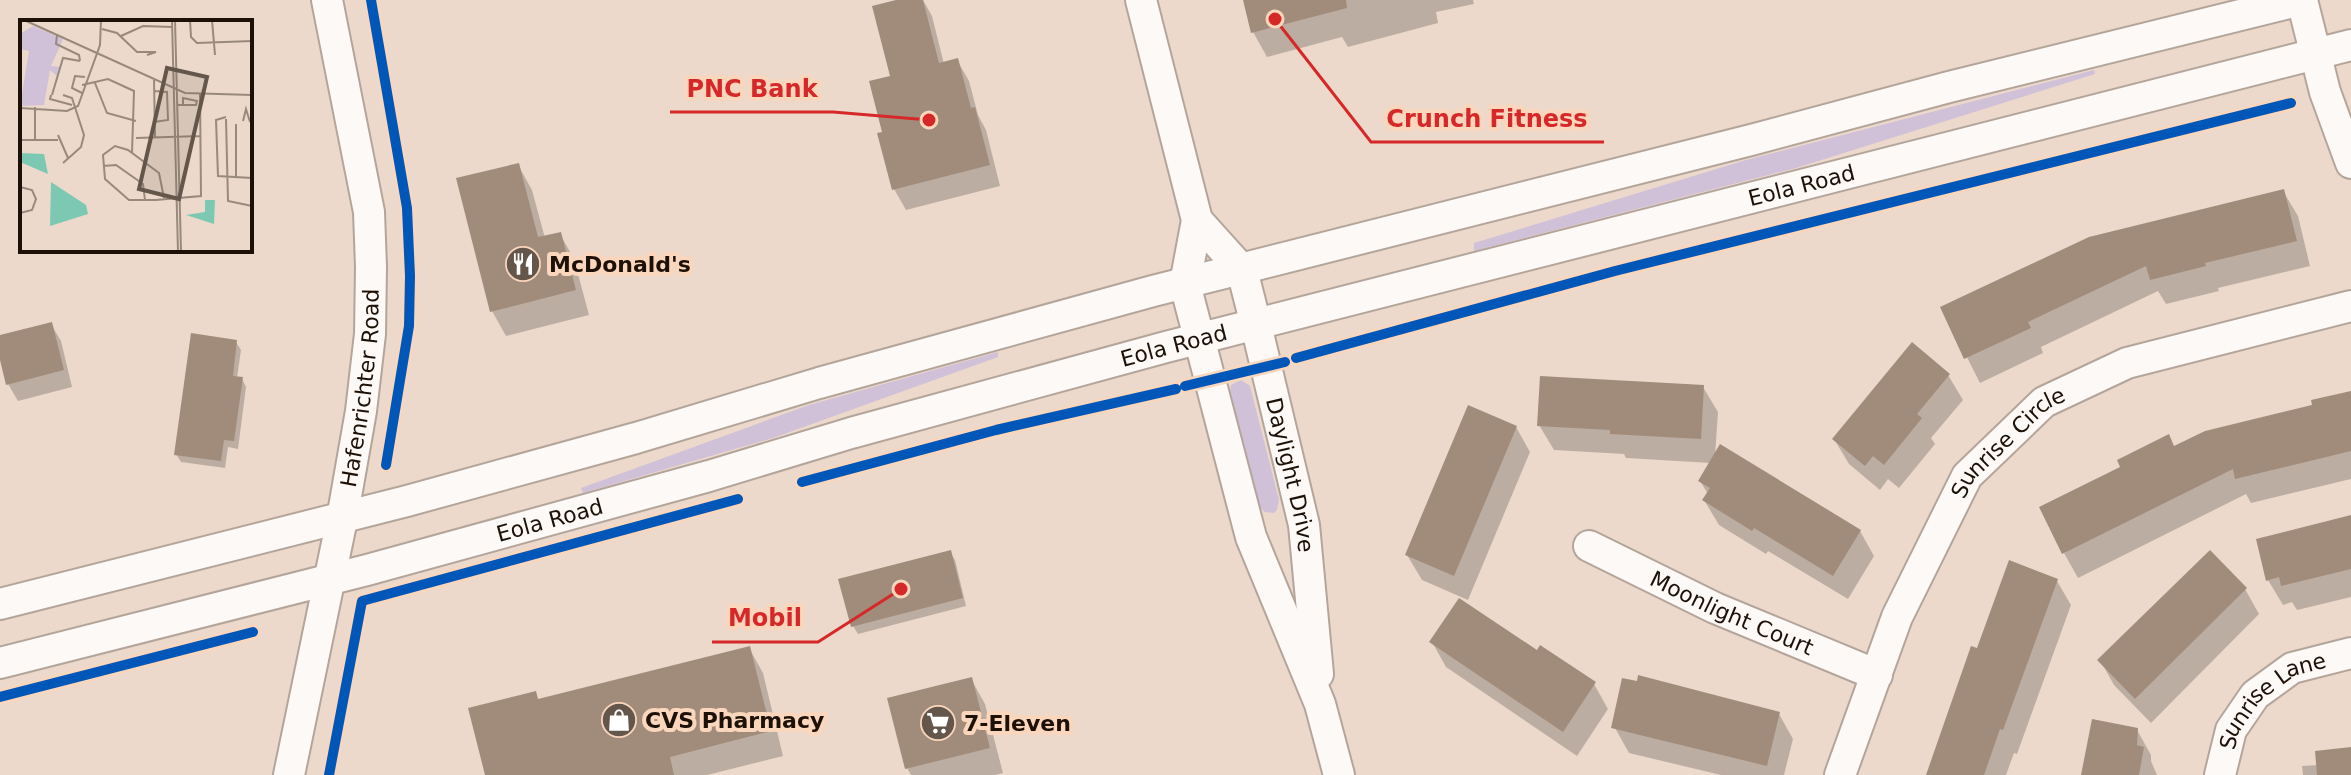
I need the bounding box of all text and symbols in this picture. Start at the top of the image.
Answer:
inset map [20,20,252,252]
callout: PNC Bank [670,64,833,112]
text: PNC Bank [686,75,819,103]
callout: Crunch Fitness [1371,94,1604,142]
text: Crunch Fitness [1386,105,1588,133]
street label: Eola Road [1746,159,1858,211]
restaurant icon: McDonald's [504,245,542,283]
place label: McDonald's [549,252,691,277]
street label: Hafenrichter Road [335,288,383,489]
street label: Eola Road [1118,319,1230,371]
street label: Sunrise Circle [1946,382,2069,502]
street label: Daylight Drive [1261,395,1319,553]
street label: Eola Road [494,493,606,546]
street label: Moonlight Court [1646,566,1818,660]
callout: Mobil [712,594,818,642]
text: Mobil [728,604,802,632]
street label: Sunrise Lane [2214,647,2329,752]
shop icon: CVS Pharmacy [600,701,638,739]
supermarket icon: 7-Eleven [919,704,957,742]
place label: CVS Pharmacy [645,708,824,733]
place label: 7-Eleven [964,711,1071,736]

